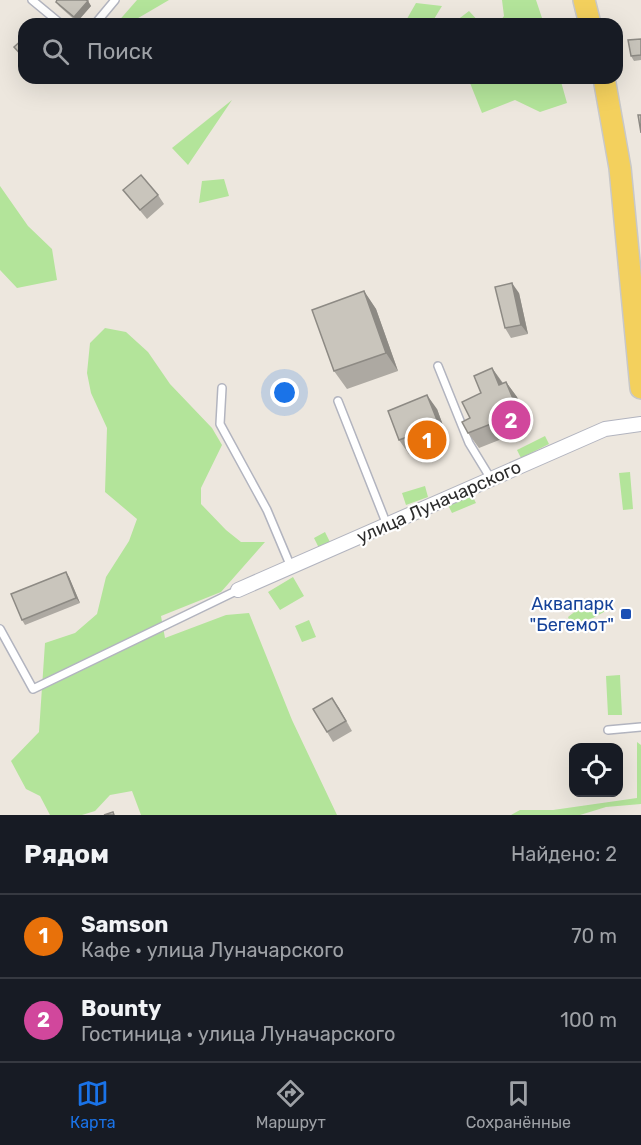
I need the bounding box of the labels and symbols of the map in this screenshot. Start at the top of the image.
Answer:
your location [270,378,299,407]
pin: 2 [492,398,530,442]
pin: 1 [408,418,446,462]
street label: улица Луначарского [353,456,525,548]
place label: Аквапарк "Бегемот" [529,593,614,636]
marker: Аквапарк "Бегемот" [619,607,633,621]

